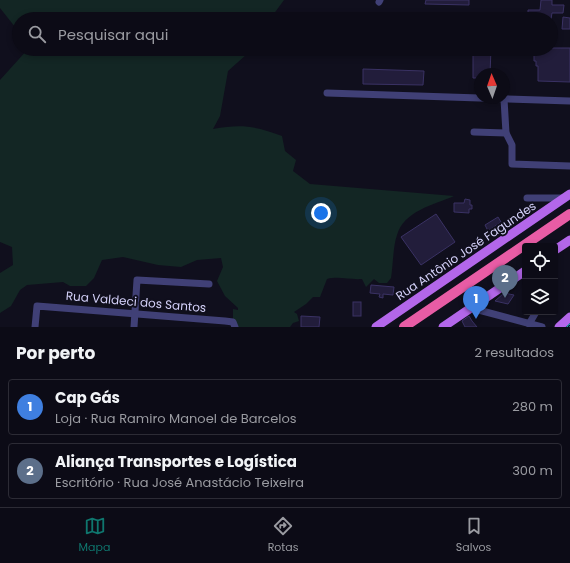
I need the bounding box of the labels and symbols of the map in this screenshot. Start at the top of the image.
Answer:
north arrow [474,68,510,104]
street label: Rua Antônio José Fagundes [392,197,539,304]
your location [311,203,331,223]
pin: 2 [492,265,518,298]
pin: 1 [463,286,489,319]
street label: Rua Valdeci dos Santos [65,287,207,316]

